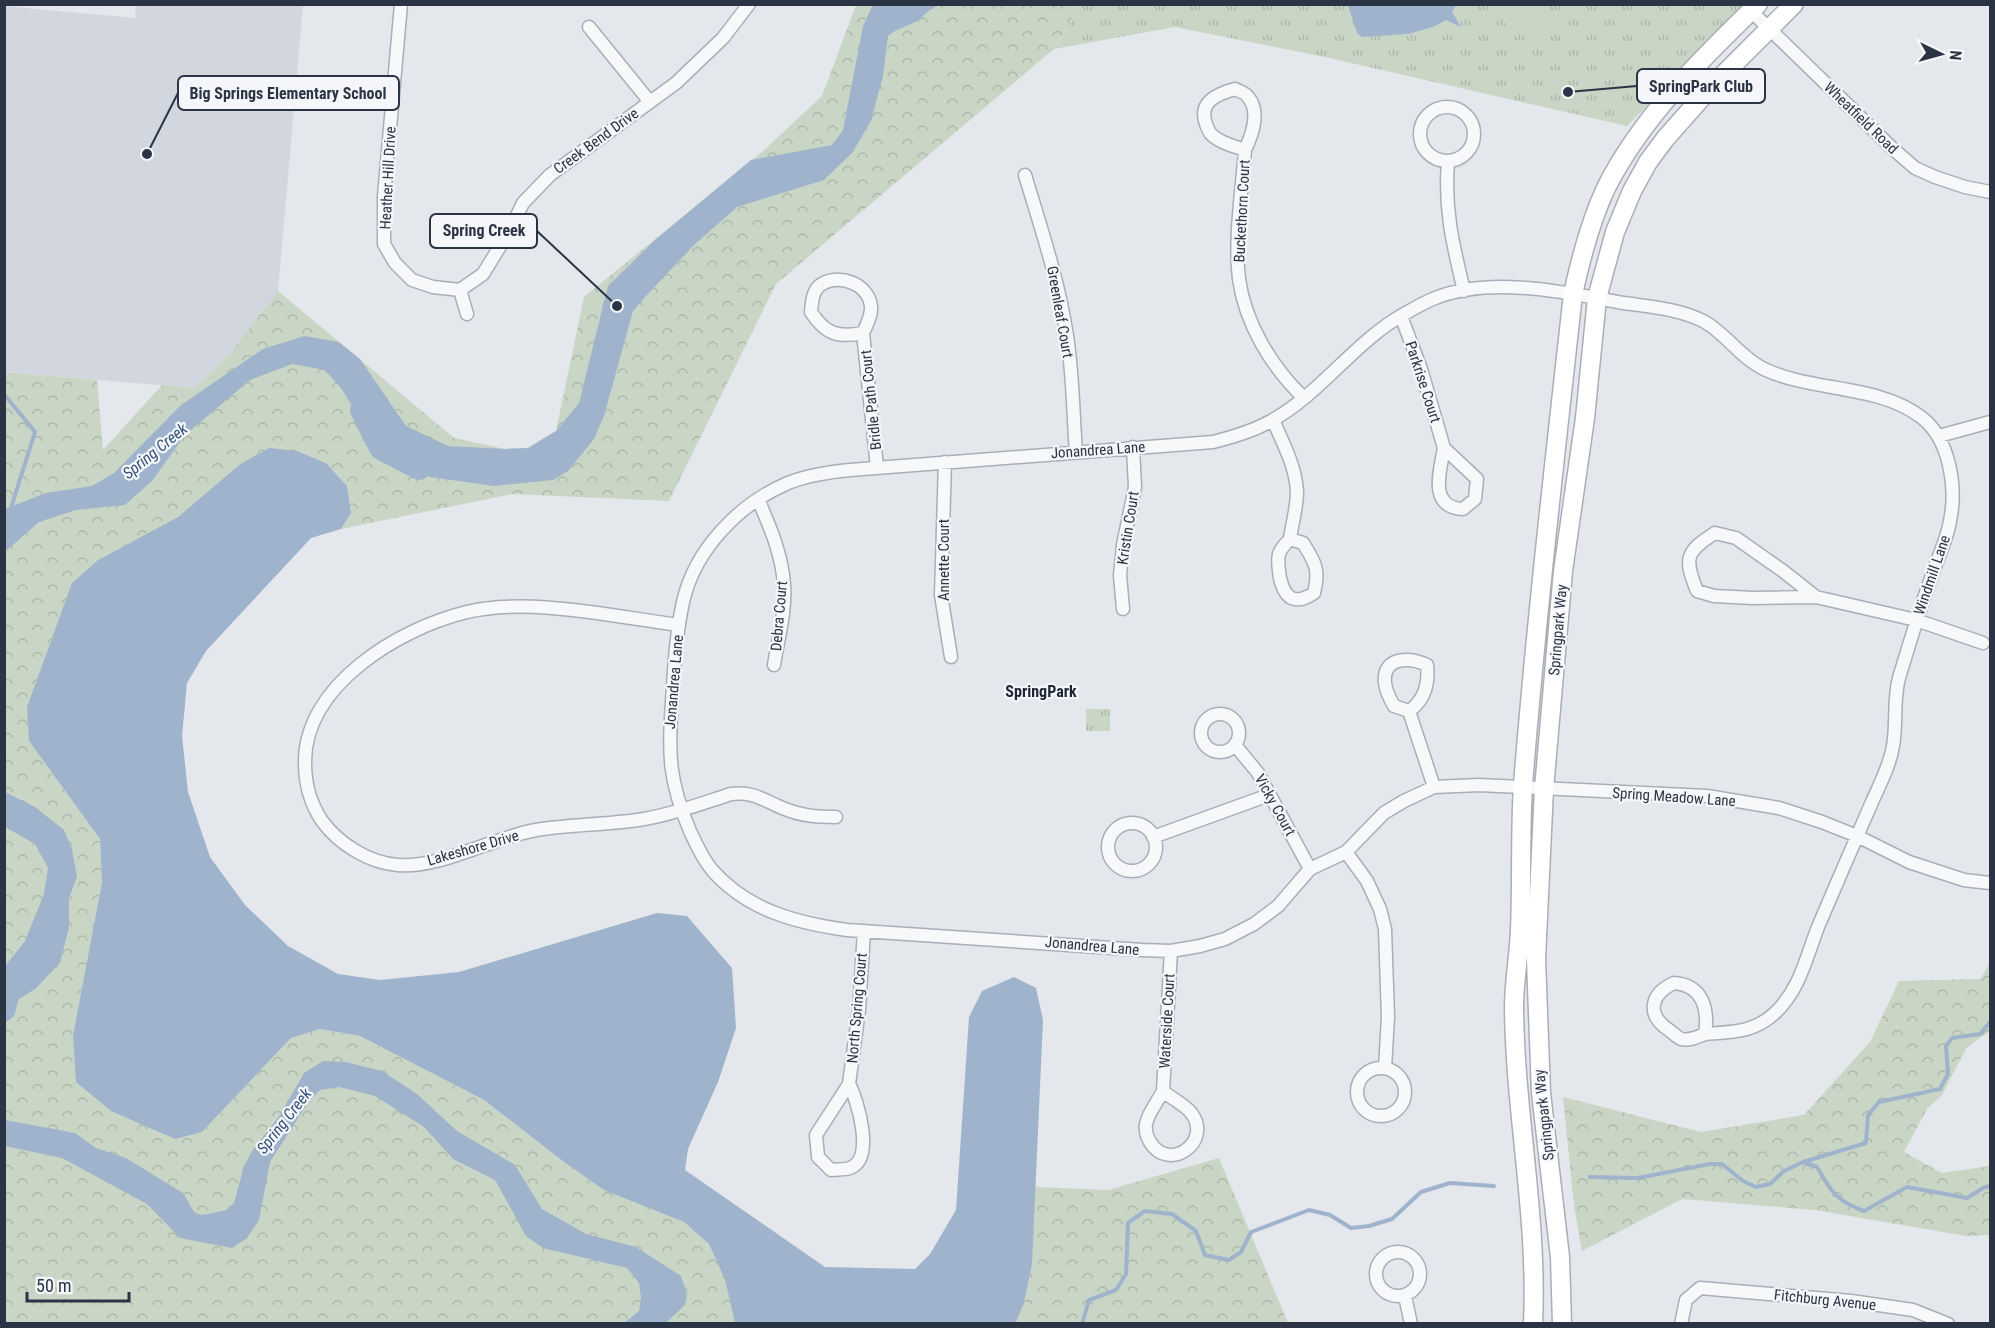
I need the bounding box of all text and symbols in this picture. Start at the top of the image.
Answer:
north arrow [1911,24,1971,84]
text: N [1946,50,1965,61]
callout: SpringPark Club [1637,69,1765,103]
callout: Big Springs Elementary School [178,76,399,110]
text: SpringPark Club [1649,77,1753,96]
street label: Wheatfield Road [1820,78,1902,158]
text: Big Springs Elementary School [190,84,386,103]
street label: Creek Bend Drive [550,104,642,178]
street label: Heather Hill Drive [376,126,400,230]
street label: Buckethorn Court [1230,159,1254,263]
callout: Spring Creek [430,214,537,248]
text: Spring Creek [443,221,526,240]
street label: Greenleaf Court [1043,265,1077,359]
street label: Parkrise Court [1401,339,1445,425]
street label: Bridle Path Court [857,349,885,451]
water label: Spring Creek [119,419,192,483]
street label: Jonandrea Lane [1050,438,1146,462]
street label: Kristin Court [1113,490,1143,566]
street label: Annette Court [935,519,953,601]
street label: Windmill Lane [1910,533,1954,617]
street label: Debra Court [767,580,791,652]
street label: Springpark Way [1545,584,1571,676]
street label: Jonandrea Lane [661,634,687,730]
district label: SpringPark [1005,682,1077,701]
street label: Vicky Court [1251,771,1299,839]
street label: Spring Meadow Lane [1612,784,1736,810]
street label: Lakeshore Drive [425,826,521,870]
street label: Jonandrea Lane [1044,933,1140,959]
street label: North Spring Court [843,952,871,1064]
street label: Waterside Court [1156,973,1178,1069]
street label: Springpark Way [1530,1068,1558,1162]
water label: Spring Creek [253,1084,316,1157]
scale bar [27,1265,129,1303]
text: 50 m [36,1275,71,1296]
street label: Fitchburg Avenue [1773,1286,1877,1314]

